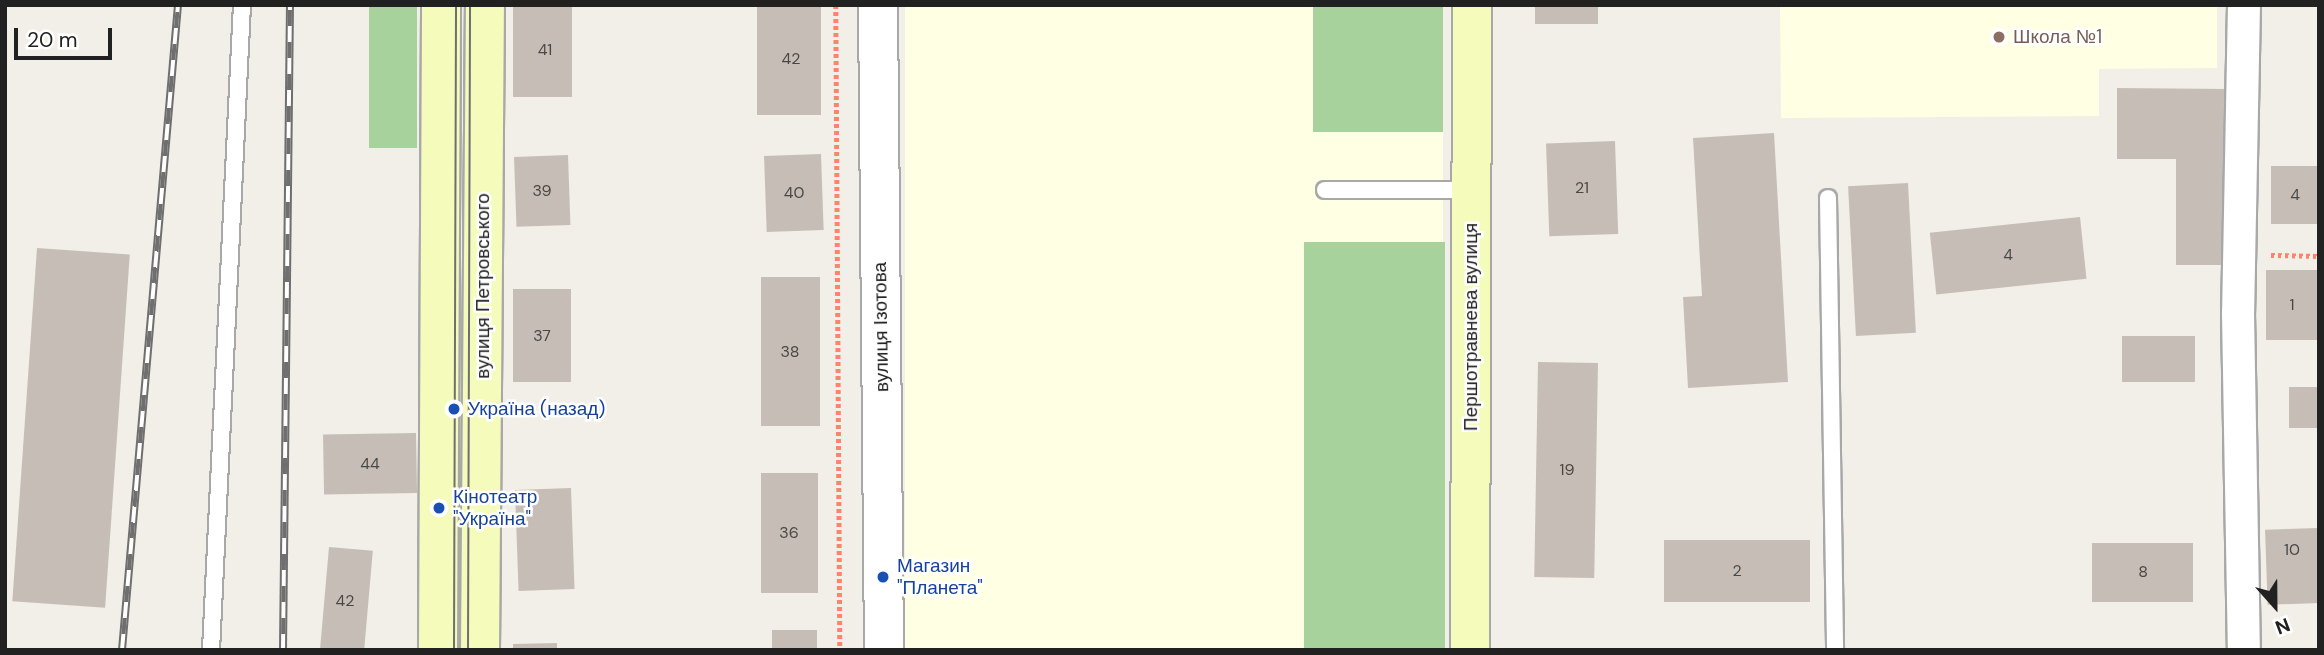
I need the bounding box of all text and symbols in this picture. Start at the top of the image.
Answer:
scale bar [18,14,116,58]
text: 20 m [27,26,78,54]
place label: Школа №1 [2013,26,2102,48]
marker: Школа №1 [1991,29,2007,45]
house number: 41 [538,40,552,60]
house number: 42 [782,49,800,69]
house number: 21 [1575,178,1589,198]
house number: 39 [532,181,552,201]
house number: 40 [784,183,804,203]
house number: 4 [2290,185,2300,205]
street label: вулиця Петровського [472,193,494,379]
street label: Першотравнева вулиця [1460,223,1482,431]
house number: 4 [2003,245,2013,265]
street label: вулиця Ізотова [868,262,894,392]
house number: 1 [2290,295,2294,315]
house number: 37 [533,326,551,346]
house number: 38 [780,342,800,362]
place label: Україна (назад) [468,398,605,420]
marker: Україна (назад) [446,401,462,417]
house number: 44 [360,454,380,474]
house number: 19 [1559,460,1575,480]
place label: Кінотеатр "Україна" [453,486,537,530]
marker: Кінотеатр "Україна" [431,500,447,516]
house number: 36 [779,523,799,543]
house number: 10 [2284,540,2300,560]
place label: Магазин "Планета" [897,555,983,599]
house number: 2 [1732,561,1742,581]
house number: 8 [2138,562,2148,582]
marker: Магазин "Планета" [875,569,891,585]
north arrow [2240,571,2310,641]
house number: 42 [336,591,354,611]
text: N [2272,612,2294,640]

